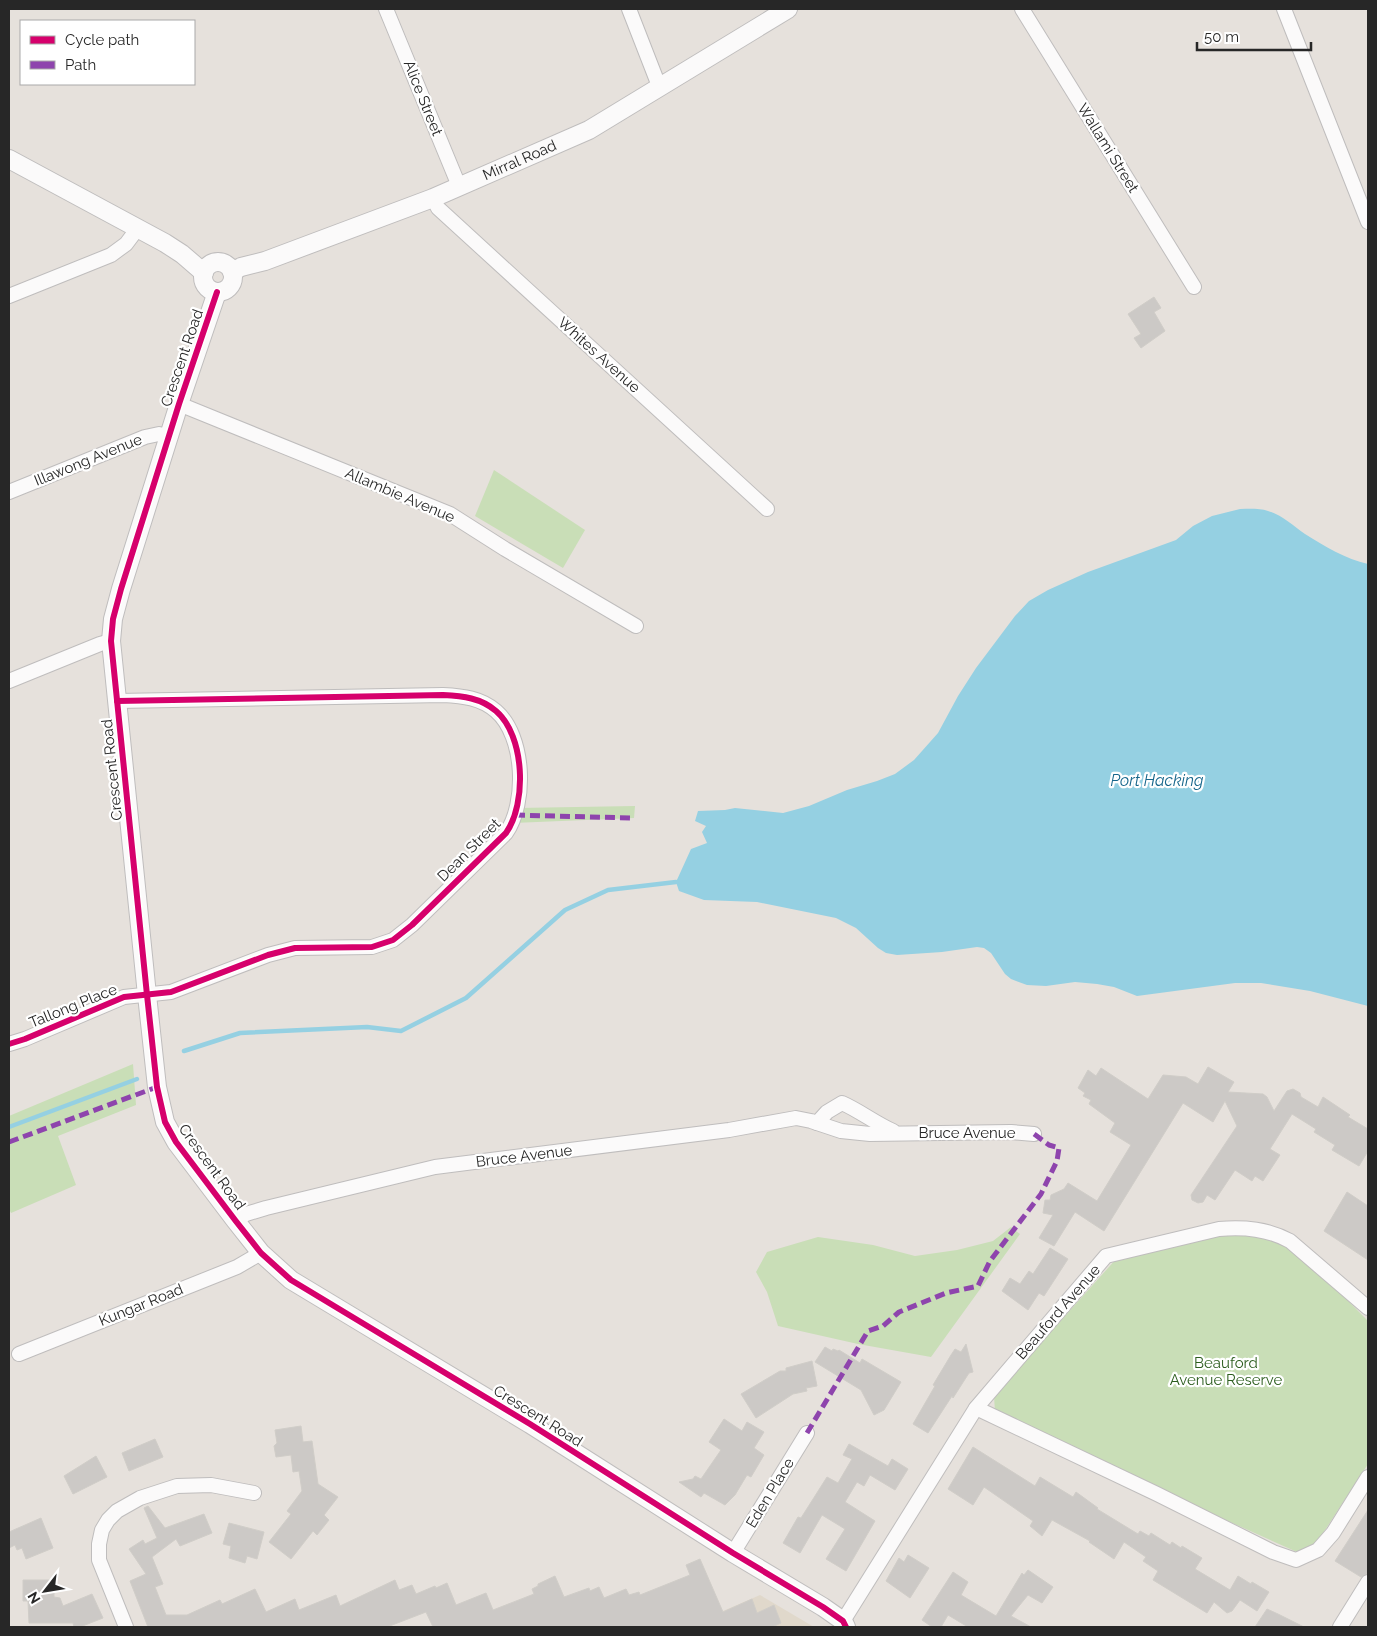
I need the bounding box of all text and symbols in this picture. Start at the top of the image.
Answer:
legend [20,20,195,85]
scale bar [1197,20,1311,52]
text: 50 m [1204,28,1239,46]
text: Cycle path [65,31,139,49]
text: Path [65,56,96,74]
street label: Alice Street [400,58,446,138]
street label: Wallami Street [1073,100,1143,196]
street label: Mirral Road [480,136,559,184]
street label: Crescent Road [157,307,207,409]
street label: Whites Avenue [554,313,644,397]
street label: Illawong Avenue [31,430,145,490]
street label: Allambie Avenue [342,464,458,526]
street label: Crescent Road [98,718,126,822]
water label: Port Hacking [1111,771,1204,790]
street label: Dean Street [434,815,504,885]
street label: Tallong Place [26,980,120,1032]
street label: Crescent Road [175,1121,249,1213]
street label: Bruce Avenue [918,1124,1016,1142]
street label: Bruce Avenue [475,1141,573,1171]
street label: Beauford Avenue [1012,1261,1104,1363]
street label: Kungar Road [96,1280,186,1330]
park label: Beauford Avenue Reserve [1170,1354,1283,1389]
street label: Crescent Road [490,1381,586,1451]
street label: Eden Place [742,1455,798,1531]
north arrow [20,1566,70,1616]
text: N [24,1589,43,1606]

